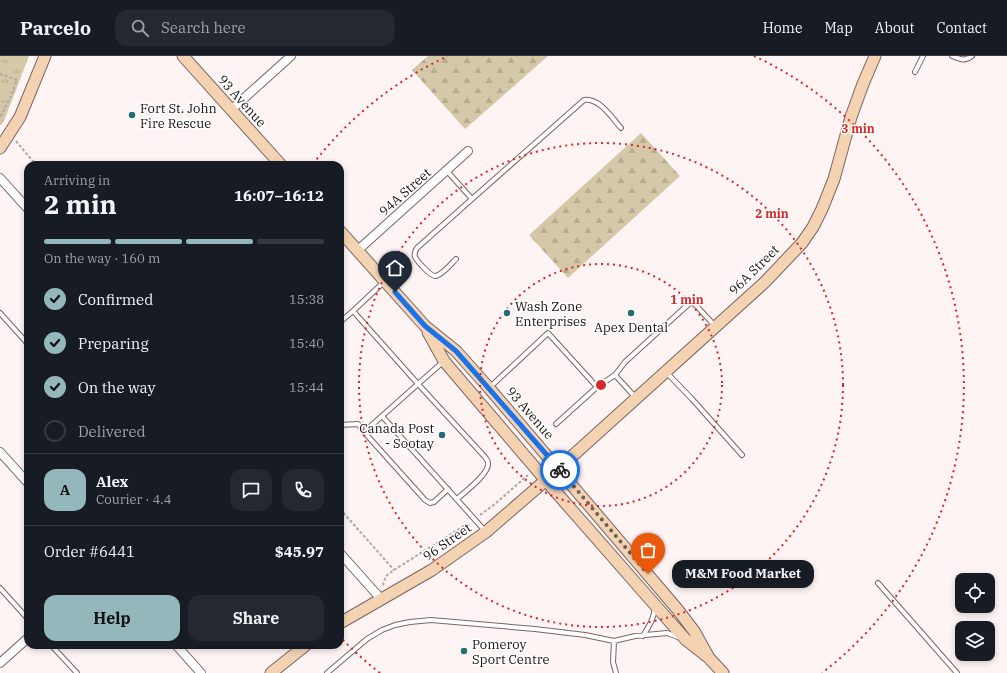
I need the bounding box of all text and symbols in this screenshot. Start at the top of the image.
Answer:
search box [115,10,395,46]
text: Parcelo [20,16,91,40]
icon: search [129,17,151,39]
text: Search here [161,18,245,37]
text: Home [763,19,802,37]
text: Map [824,19,853,37]
text: About [875,19,914,37]
text: Contact [936,19,987,37]
street label: 93 Avenue [214,71,270,131]
place label: Fort St. John Fire Rescue [140,100,217,132]
marker: Fort St. John Fire Rescue [127,110,137,120]
text: 3 min [841,121,875,136]
street label: 94A Street [376,164,435,220]
text: Arriving in [44,172,110,189]
text: 16:07–16:12 [234,186,324,205]
text: 2 min [44,187,117,221]
text: 2 min [755,206,789,221]
street label: 96A Street [725,241,783,299]
text: On the way · 160 m [44,250,160,267]
pin [378,251,412,292]
icon: home [384,257,406,279]
icon: check [44,288,66,310]
text: Confirmed [78,290,153,309]
text: 15:38 [289,291,324,308]
text: 1 min [670,292,704,307]
place label: Wash Zone Enterprises [515,298,586,330]
marker: Wash Zone Enterprises [502,308,512,318]
marker: Apex Dental [626,308,636,318]
place label: Apex Dental [594,319,668,336]
icon: check [44,332,66,354]
text: Preparing [78,334,149,353]
text: 15:40 [289,335,324,352]
icon: check [44,376,66,398]
text: On the way [78,378,156,397]
centre of rings [594,378,608,392]
text: 15:44 [289,379,324,396]
street label: 93 Avenue [502,383,558,443]
place label: Canada Post - Sootay [359,420,434,452]
text: Delivered [78,422,146,441]
marker: Canada Post - Sootay [437,430,447,440]
courier [540,450,580,490]
icon: bike [549,459,571,481]
button: chat [230,469,272,511]
button: phone [282,469,324,511]
text: Alex [96,472,128,491]
text: A [60,480,70,499]
text: Courier · 4.4 [96,491,172,508]
street label: 96 Street [420,519,475,565]
pin [631,533,665,574]
icon: bag [637,539,659,561]
text: Order #6441 [44,542,135,561]
text: $45.97 [275,542,324,561]
callout: M&M Food Market [672,560,814,588]
text: M&M Food Market [685,565,801,582]
map controls [955,573,995,661]
button: locate [955,573,995,613]
button: Help [44,595,180,641]
button: Share [188,595,324,641]
button: layers [955,621,995,661]
place label: Pomeroy Sport Centre [472,636,549,668]
marker: Pomeroy Sport Centre [459,646,469,656]

